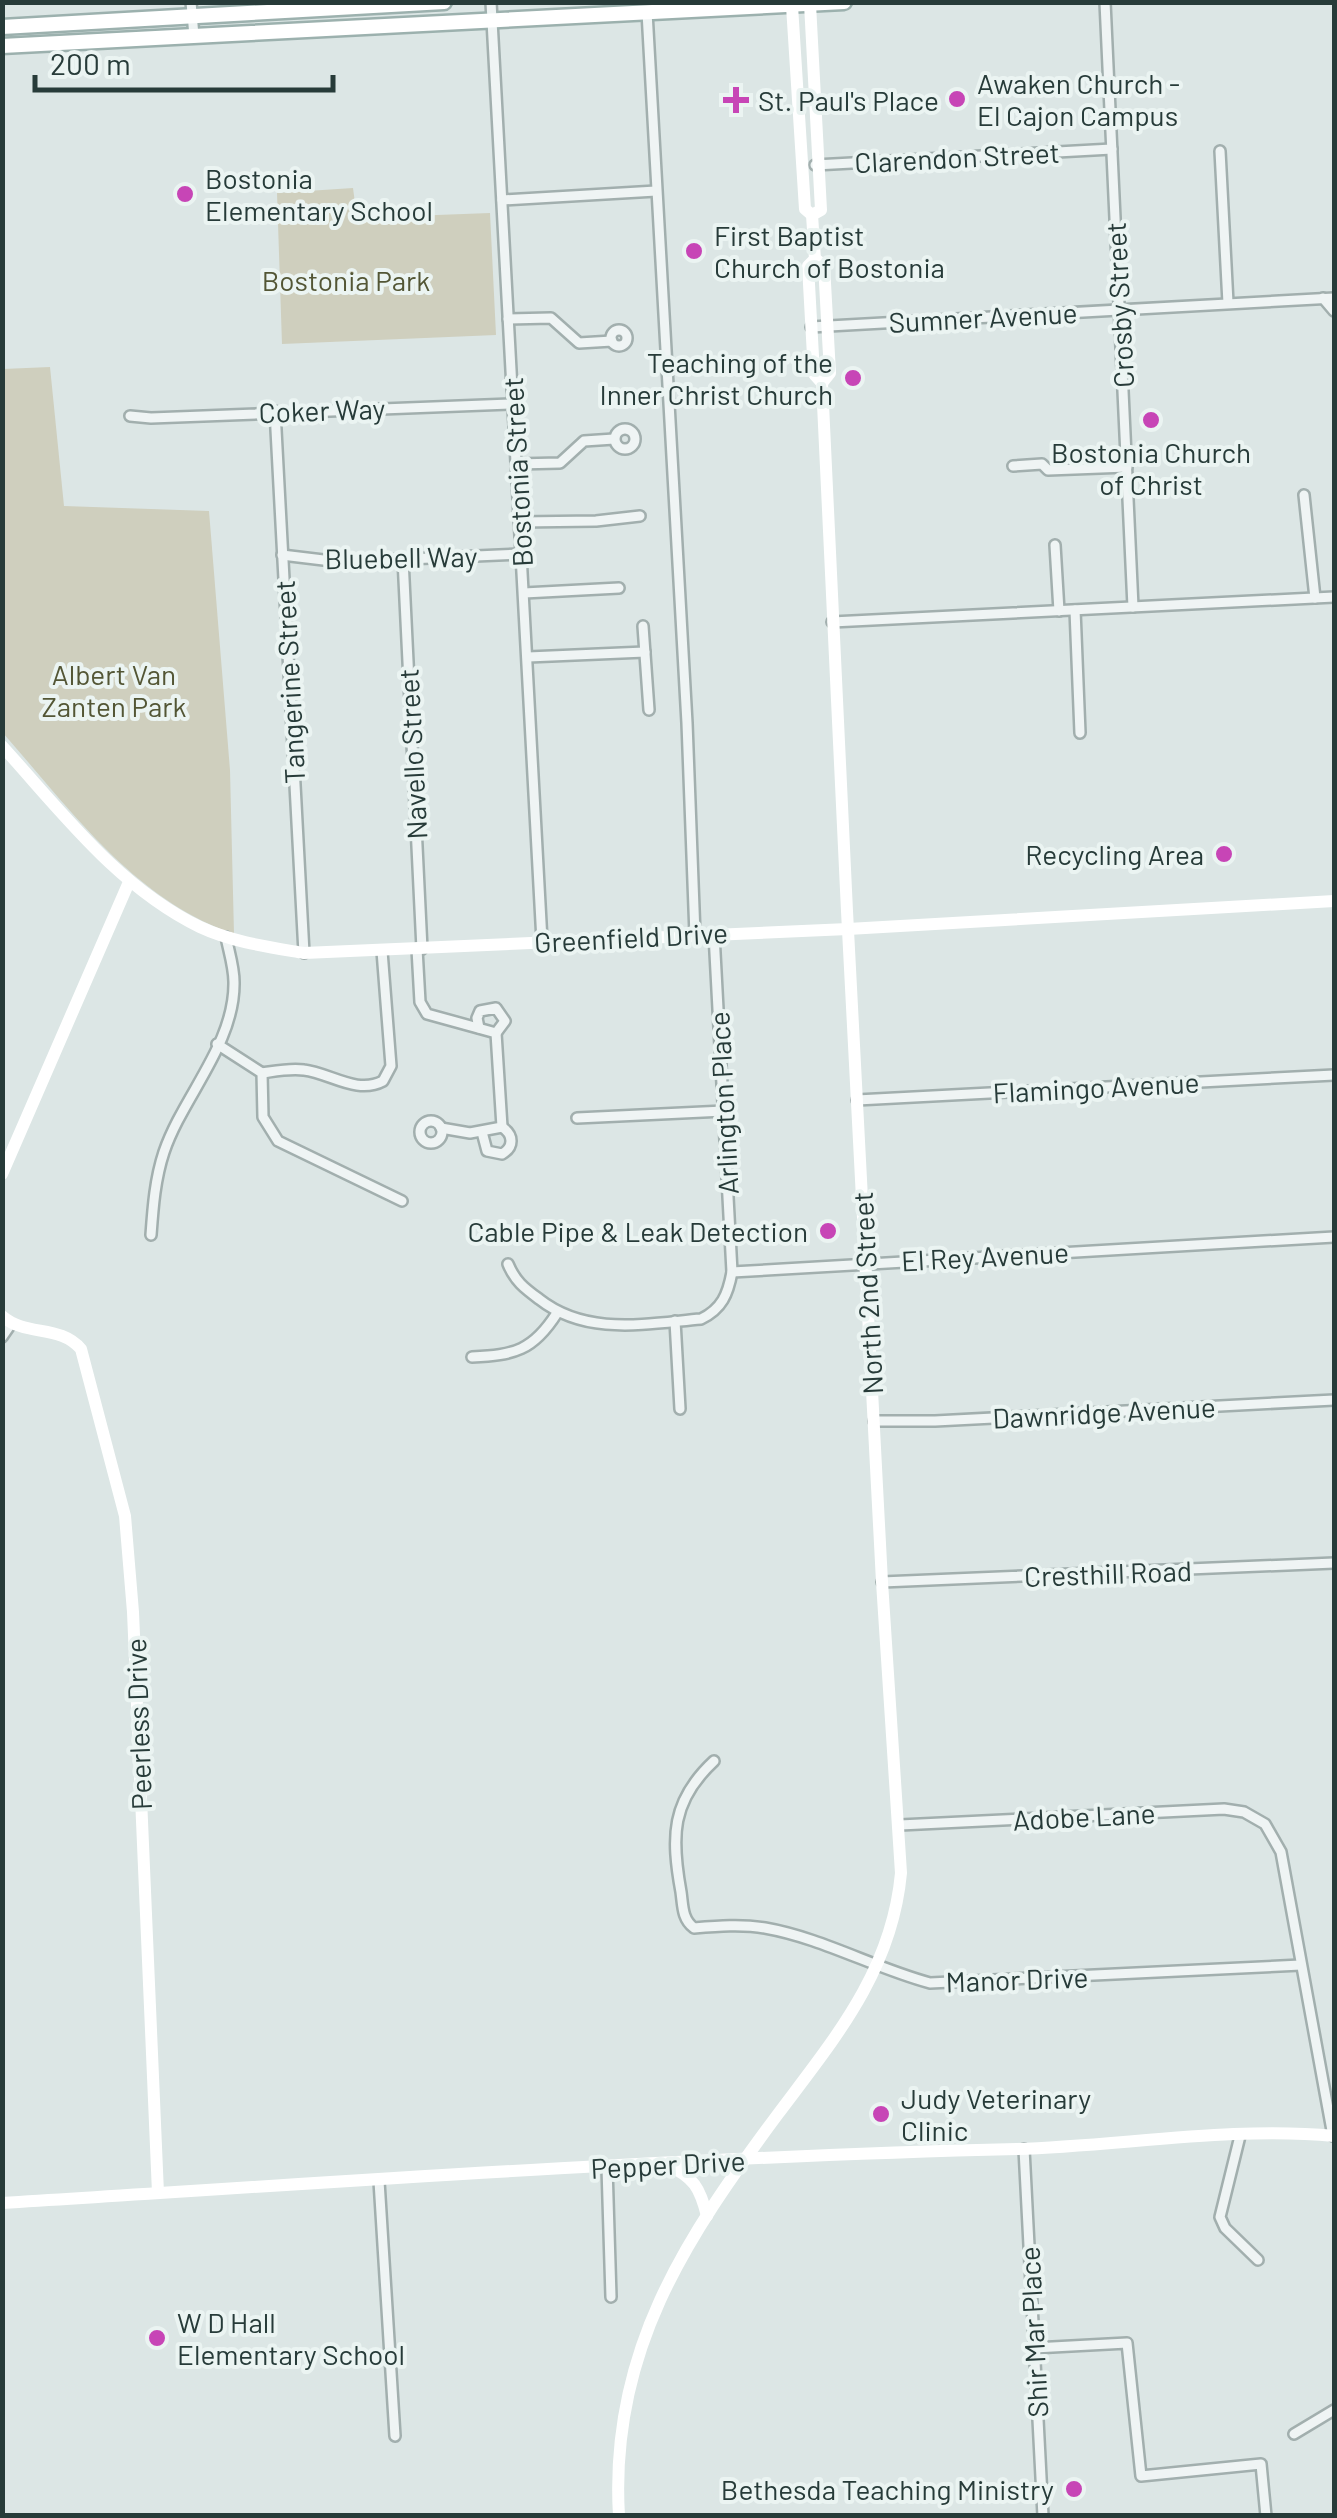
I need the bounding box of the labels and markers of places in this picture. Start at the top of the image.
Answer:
place label: Awaken Church - El Cajon Campus [977,66,1180,132]
place label: St. Paul's Place [758,83,939,117]
marker: St. Paul's Place [723,87,749,113]
marker: Awaken Church - El Cajon Campus [946,88,968,110]
place label: Bostonia Elementary School [205,161,433,227]
marker: Bostonia Elementary School [174,183,196,205]
place label: First Baptist Church of Bostonia [714,218,945,284]
marker: First Baptist Church of Bostonia [683,240,705,262]
place label: Teaching of the Inner Christ Church [600,345,833,411]
marker: Teaching of the Inner Christ Church [842,367,864,389]
marker: Bostonia Church of Christ [1140,409,1162,431]
place label: Bostonia Church of Christ [1051,435,1251,501]
place label: Recycling Area [1025,837,1204,871]
marker: Recycling Area [1213,843,1235,865]
place label: Cable Pipe & Leak Detection [468,1214,808,1248]
marker: Cable Pipe & Leak Detection [817,1220,839,1242]
place label: Judy Veterinary Clinic [901,2081,1091,2147]
marker: Judy Veterinary Clinic [870,2103,892,2125]
place label: W D Hall Elementary School [177,2305,405,2371]
marker: W D Hall Elementary School [146,2327,168,2349]
place label: Bethesda Teaching Ministry [721,2472,1054,2506]
marker: Bethesda Teaching Ministry [1063,2478,1085,2500]

